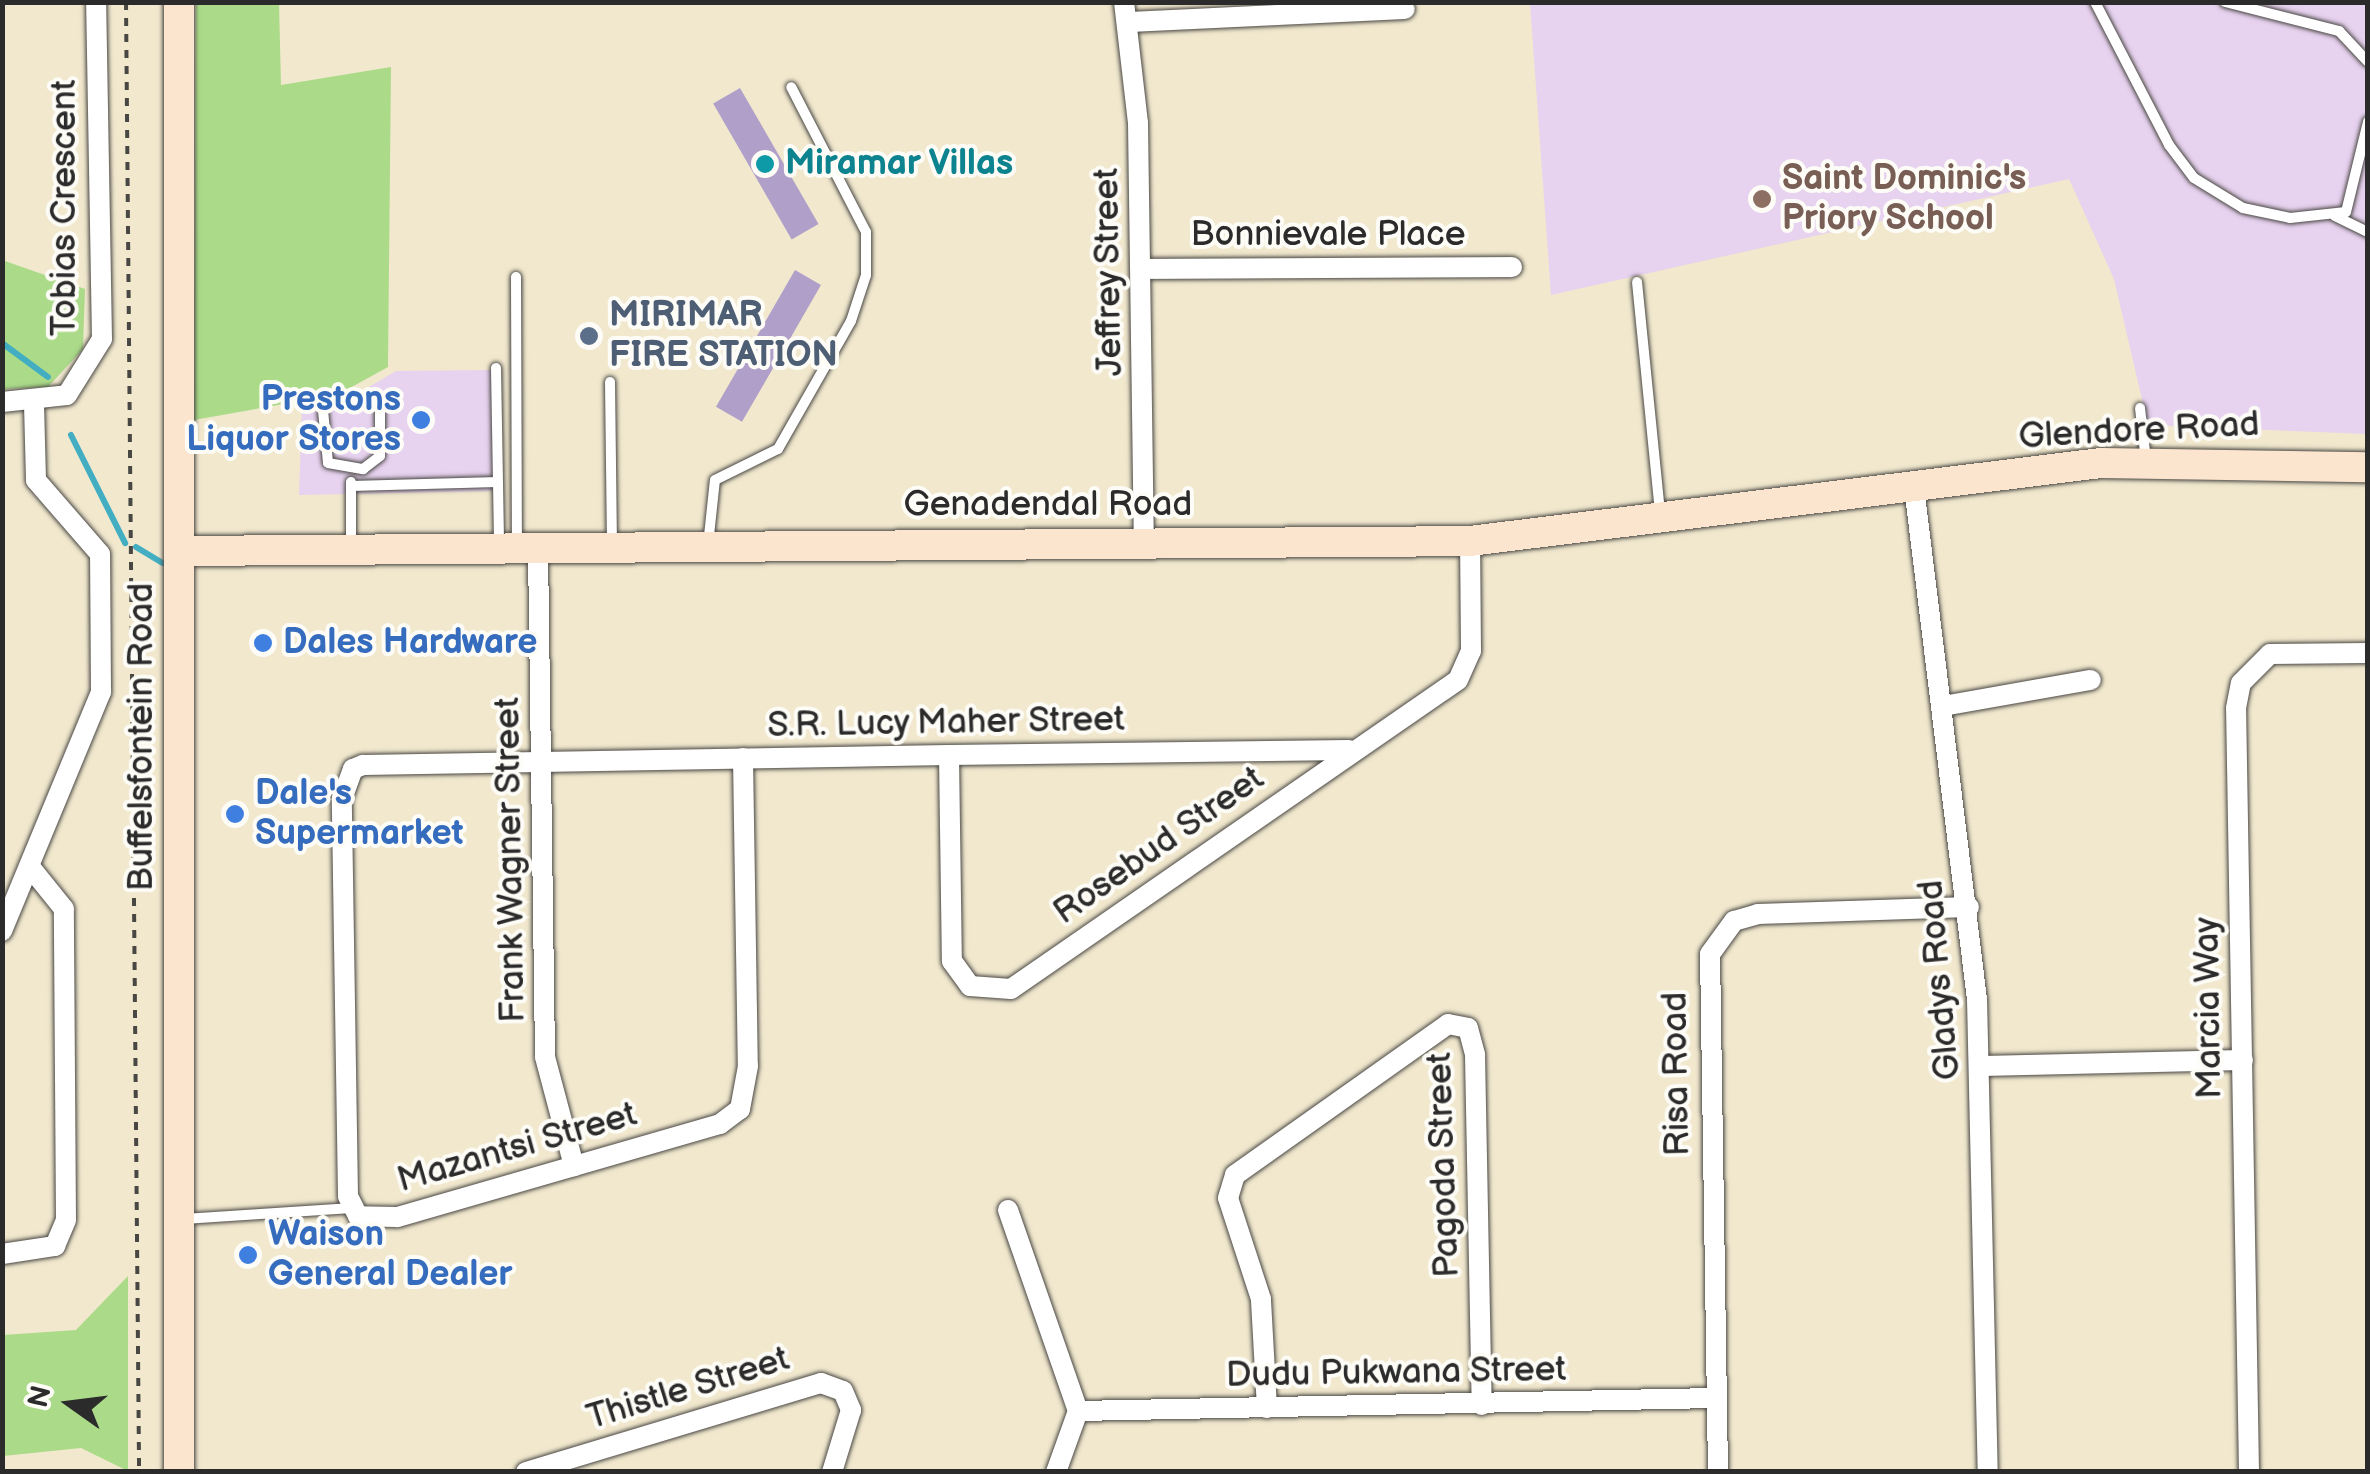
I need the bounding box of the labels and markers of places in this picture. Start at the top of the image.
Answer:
place label: Miramar Villas [785,143,1015,185]
marker: Miramar Villas [754,153,776,175]
place label: Saint Dominic's Priory School [1782,158,2026,240]
marker: Saint Dominic's Priory School [1751,188,1773,210]
place label: MIRIMAR FIRE STATION [609,295,838,377]
marker: MIRIMAR FIRE STATION [578,325,600,347]
place label: Prestons Liquor Stores [186,379,401,461]
marker: Prestons Liquor Stores [410,409,432,431]
place label: Dales Hardware [283,622,537,664]
marker: Dales Hardware [252,632,274,654]
place label: Dale's Supermarket [255,773,463,855]
marker: Dale's Supermarket [224,803,246,825]
place label: Waison General Dealer [268,1214,512,1296]
marker: Waison General Dealer [237,1244,259,1266]

